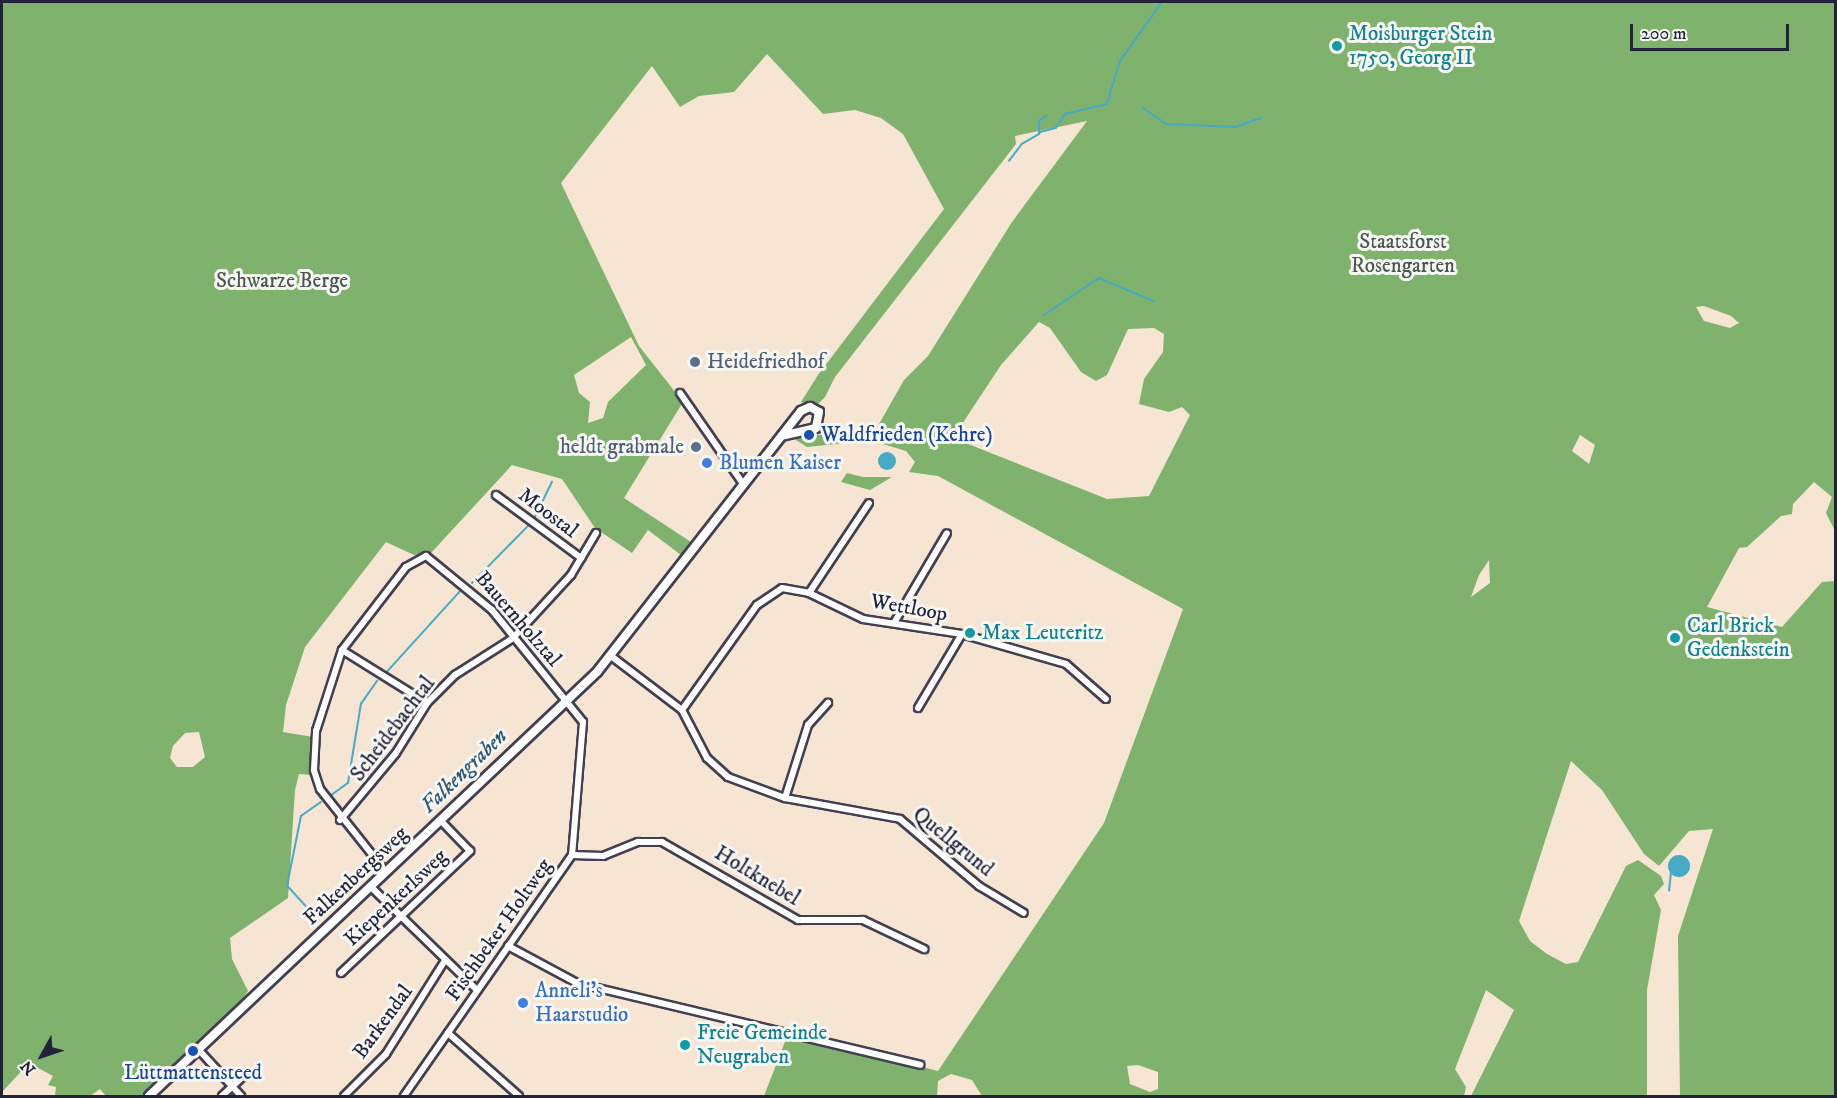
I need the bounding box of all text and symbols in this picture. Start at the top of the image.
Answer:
scale bar [1633,12,1792,50]
place label: Moisburger Stein 1750, Georg II [1349,21,1492,71]
text: 200 m [1641,23,1687,45]
marker: Moisburger Stein 1750, Georg II [1330,39,1344,53]
park label: Staatsforst Rosengarten [1351,229,1455,279]
park label: Schwarze Berge [216,268,348,294]
place label: Heidefriedhof [707,349,824,375]
marker: Heidefriedhof [688,355,702,369]
place label: Waldfrieden (Kehre) [821,422,993,448]
marker: Waldfrieden (Kehre) [802,428,816,442]
place label: heldt grabmale [560,434,684,460]
marker: heldt grabmale [689,440,703,454]
place label: Blumen Kaiser [719,450,841,476]
marker: Blumen Kaiser [700,456,714,470]
street label: Moostal [513,482,583,544]
street label: Bauernholztal [470,566,566,672]
street label: Wettloop [869,589,949,627]
place label: Carl Brick Gedenkstein [1687,613,1790,663]
place label: Max Leuteritz [982,620,1103,646]
marker: Max Leuteritz [963,626,977,640]
marker: Carl Brick Gedenkstein [1668,631,1682,645]
street label: Scheidebachtal [345,672,441,786]
water label: Falkengraben [415,723,513,819]
street label: Quellgrund [908,802,998,882]
street label: Falkenbergsweg [299,821,413,931]
street label: Holtknebel [710,841,804,911]
street label: Kiepenkerlsweg [339,844,453,952]
street label: Fischbeker Holtweg [441,854,557,1006]
place label: Anneli's Haarstudio [535,978,628,1028]
street label: Barkendal [348,980,418,1064]
marker: Anneli's Haarstudio [516,996,530,1010]
place label: Freie Gemeinde Neugraben [697,1020,827,1070]
north arrow [12,1026,72,1086]
marker: Freie Gemeinde Neugraben [678,1038,692,1052]
marker: Lüttmattensteed [186,1044,200,1058]
text: N [16,1056,40,1079]
place label: Lüttmattensteed [124,1060,262,1086]

